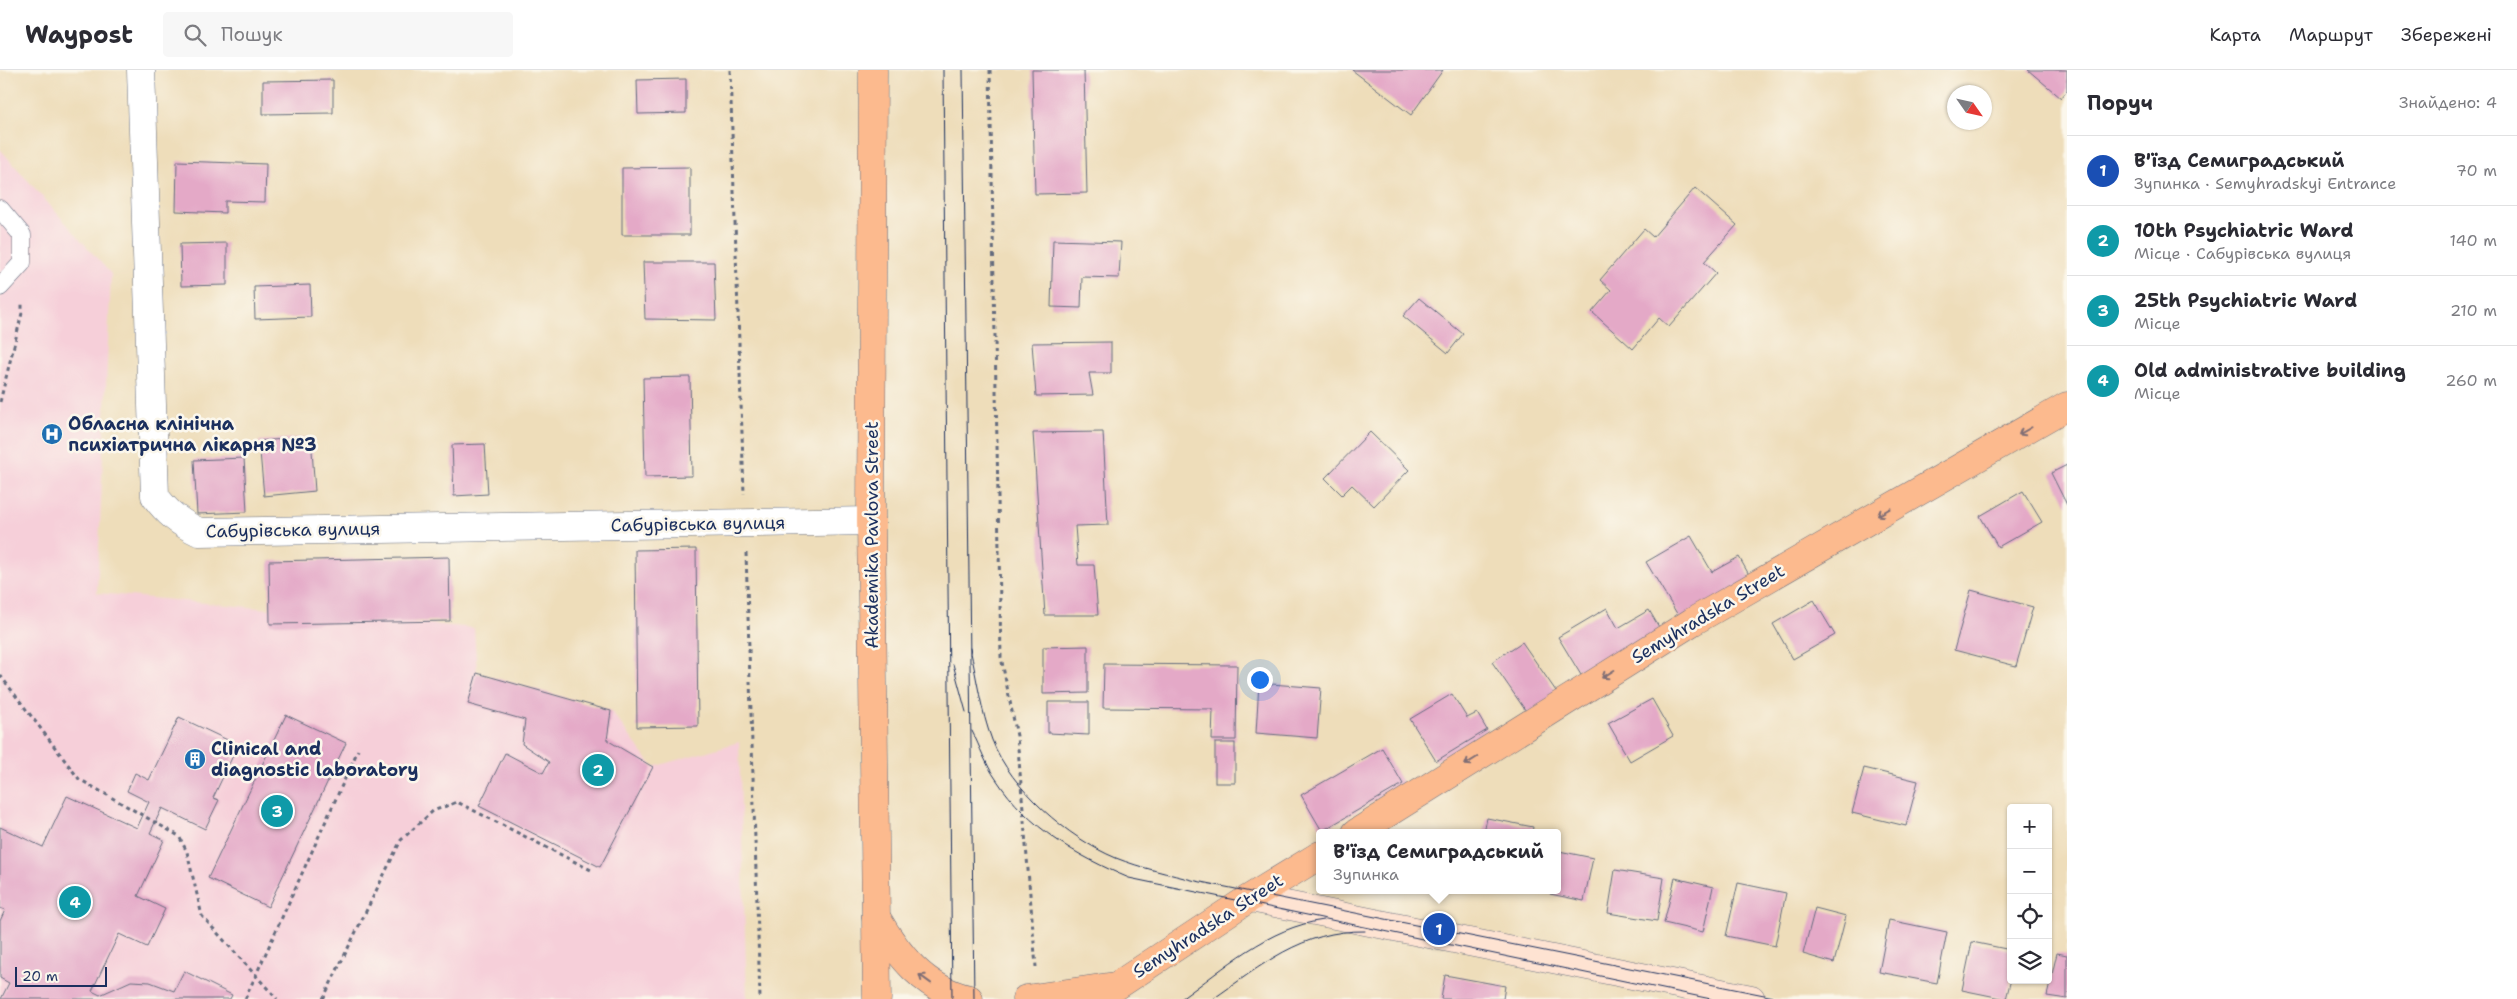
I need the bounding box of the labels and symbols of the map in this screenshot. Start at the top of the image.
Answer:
north arrow [1947,85,1992,130]
place label: Обласна клінічна психіатрична лікарня №3 [68,412,317,457]
street label: Akademika Pavlova Street [860,421,884,649]
hospital icon: Обласна клінічна психіатрична лікарня №3 [40,422,64,446]
one-way arrow [2018,426,2032,436]
one-way arrow [1877,507,1891,517]
street label: Сабурівська вулиця [610,510,786,538]
street label: Сабурівська вулиця [205,516,381,544]
street label: Semyhradska Street [1627,559,1789,669]
your location [1247,667,1273,693]
one-way arrow [1602,670,1616,680]
place label: Clinical and diagnostic laboratory [211,737,419,782]
building icon: Clinical and diagnostic laboratory [183,747,207,771]
pin: 2 [582,751,614,789]
one-way arrow [1464,756,1478,766]
pin: 3 [261,792,293,830]
street label: Semyhradska Street [1128,868,1288,984]
pin: 4 [59,883,91,921]
pin: 1 [1423,910,1455,948]
scale bar [15,964,108,987]
one-way arrow [918,974,932,984]

